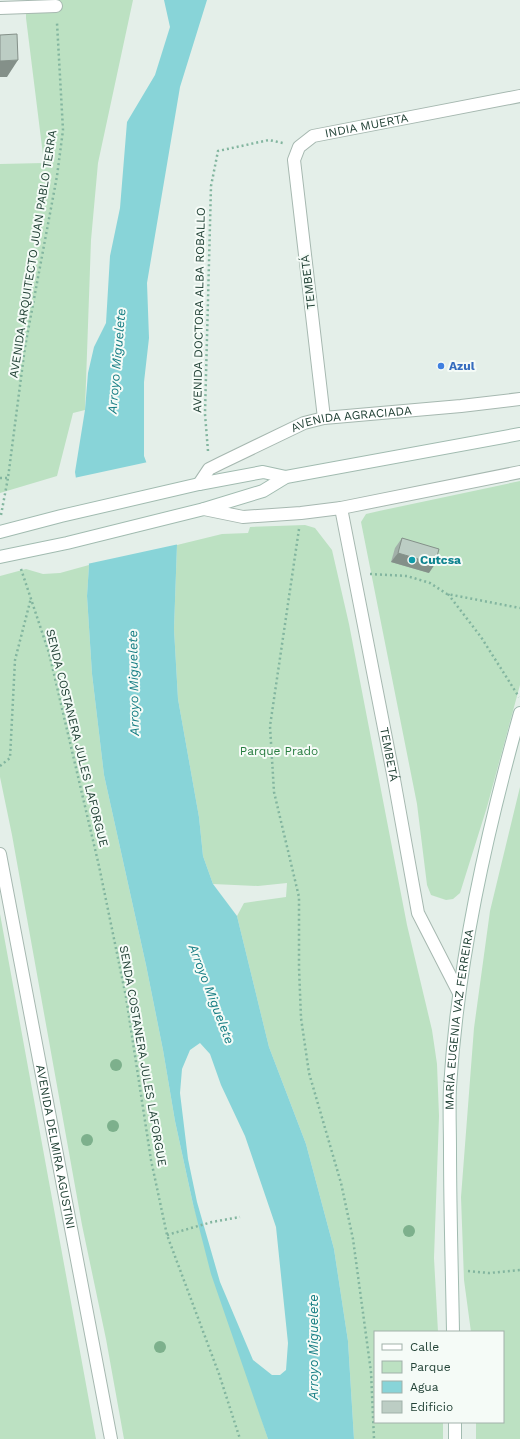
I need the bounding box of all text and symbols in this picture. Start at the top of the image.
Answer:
street label: INDIA MUERTA [324,111,409,141]
street label: AVENIDA ARQUITECTO JUAN PABLO TERRA [6,129,60,379]
street label: AVENIDA DOCTORA ALBA ROBALLO [190,207,208,413]
street label: TEMBETÁ [298,254,318,310]
water label: Arroyo Miguelete [104,308,129,415]
place label: Azul [449,359,475,373]
marker: Azul [436,361,446,371]
street label: AVENIDA AGRACIADA [288,403,412,435]
place label: Cutcsa [420,553,461,567]
marker: Cutcsa [407,555,417,565]
street label: SENDA COSTANERA JULES LAFORGUE [43,627,111,849]
water label: Arroyo Miguelete [125,630,142,737]
street label: TEMBETÁ [377,726,401,783]
park label: Parque Prado [240,744,318,758]
street label: MARÍA EUGENIA VAZ FERREIRA [443,928,476,1110]
water label: Arroyo Miguelete [185,941,237,1046]
street label: SENDA COSTANERA JULES LAFORGUE [117,944,169,1168]
street label: AVENIDA DELMIRA AGUSTINI [33,1064,78,1230]
water label: Arroyo Miguelete [306,1294,321,1401]
legend [374,1331,504,1423]
text: Calle [410,1340,439,1354]
text: Parque [410,1360,451,1374]
text: Agua [410,1380,439,1394]
text: Edificio [410,1400,453,1414]

